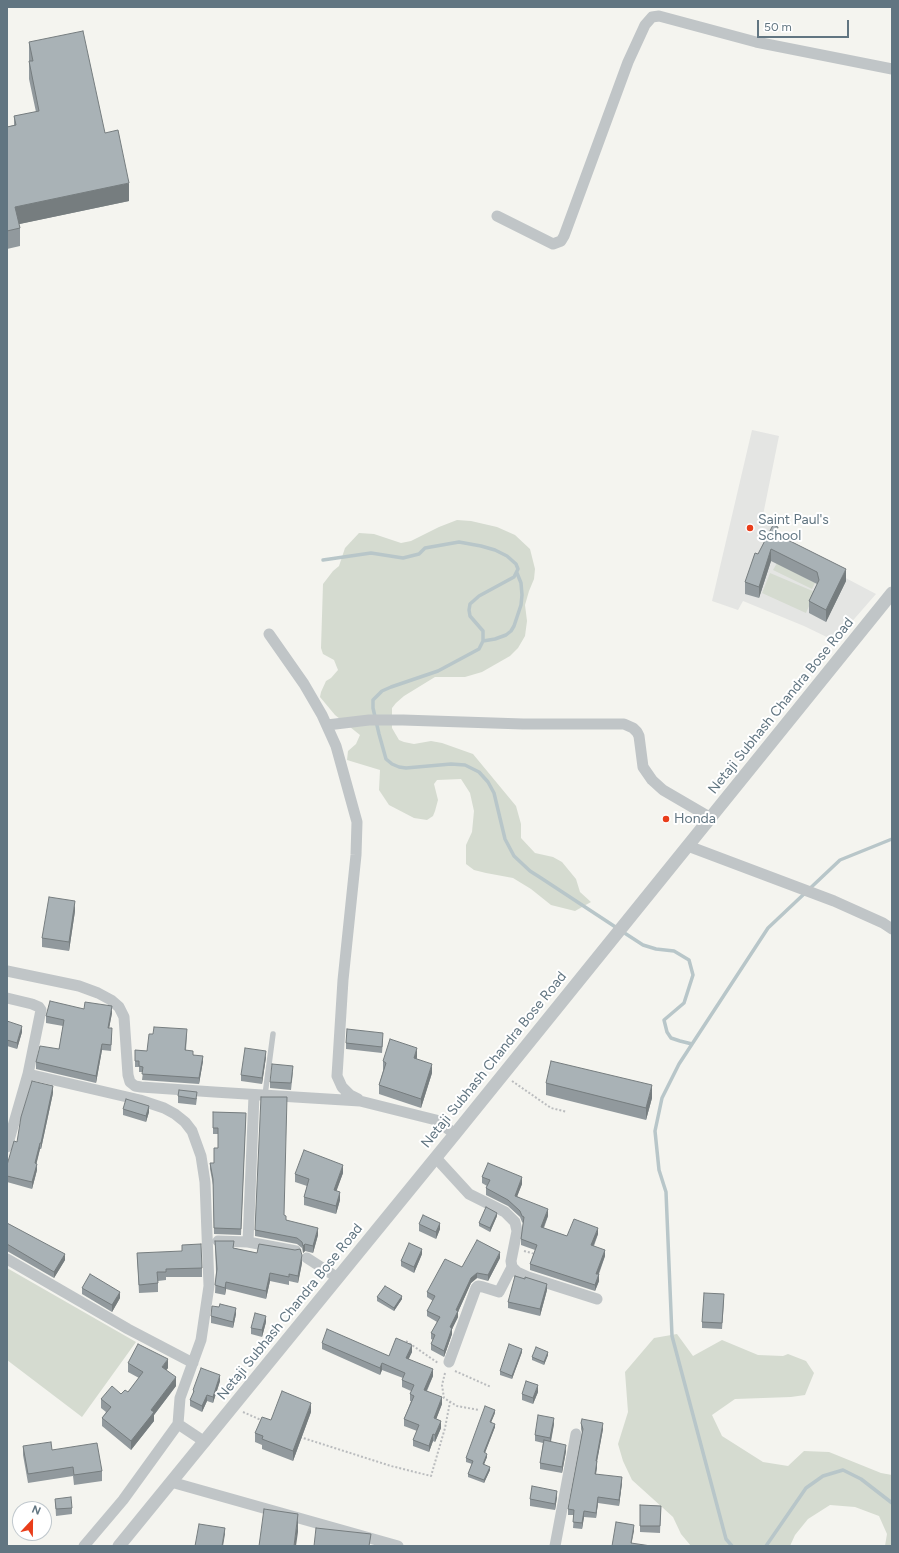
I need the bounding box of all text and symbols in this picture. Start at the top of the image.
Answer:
scale bar [759,12,851,38]
text: 50 m [764,20,792,34]
place label: Saint Paul's School [758,512,829,544]
marker: Saint Paul's School [745,523,755,533]
street label: Netaji Subhash Chandra Bose Road [705,615,857,797]
place label: Honda [674,811,716,827]
marker: Honda [661,814,671,824]
street label: Netaji Subhash Chandra Bose Road [418,969,570,1151]
street label: Netaji Subhash Chandra Bose Road [214,1221,366,1403]
north arrow [12,1501,52,1541]
text: N [30,1503,43,1518]

